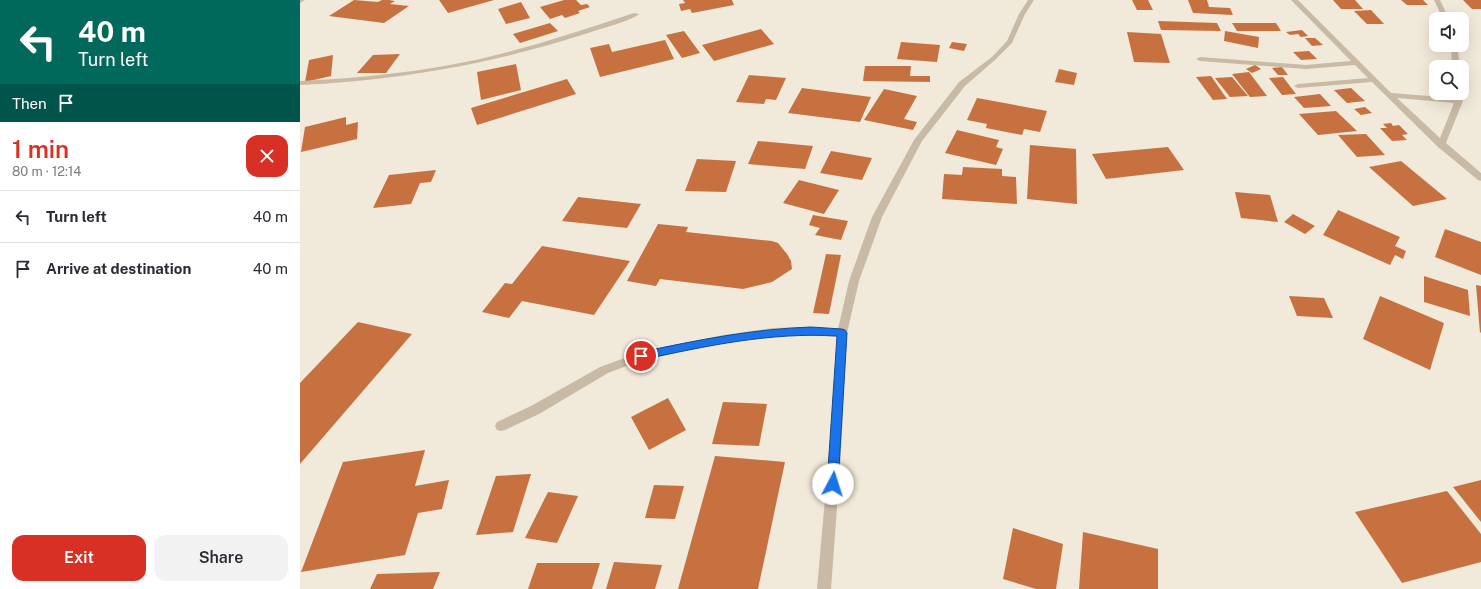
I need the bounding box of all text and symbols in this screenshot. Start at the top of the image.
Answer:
map controls [1429,12,1469,100]
button: sound [1429,12,1469,52]
text: 40 m [78,15,146,48]
icon: left [12,16,64,68]
text: Turn left [78,49,148,70]
button: search [1429,60,1469,100]
icon: arrive [55,92,77,114]
text: Then [12,95,47,112]
text: 1 min [12,135,69,163]
button: close [246,135,288,177]
text: 80 m · 12:14 [12,164,81,179]
icon: left [12,206,34,228]
text: Turn left [46,208,107,225]
text: 40 m [253,208,288,225]
icon: arrive [12,258,34,280]
text: Arrive at destination [46,260,191,277]
text: 40 m [253,260,288,277]
pin [624,339,658,373]
icon: arrive [630,345,652,367]
position arrow [812,463,854,505]
button: Exit [12,535,146,581]
button: Share [154,535,288,581]

